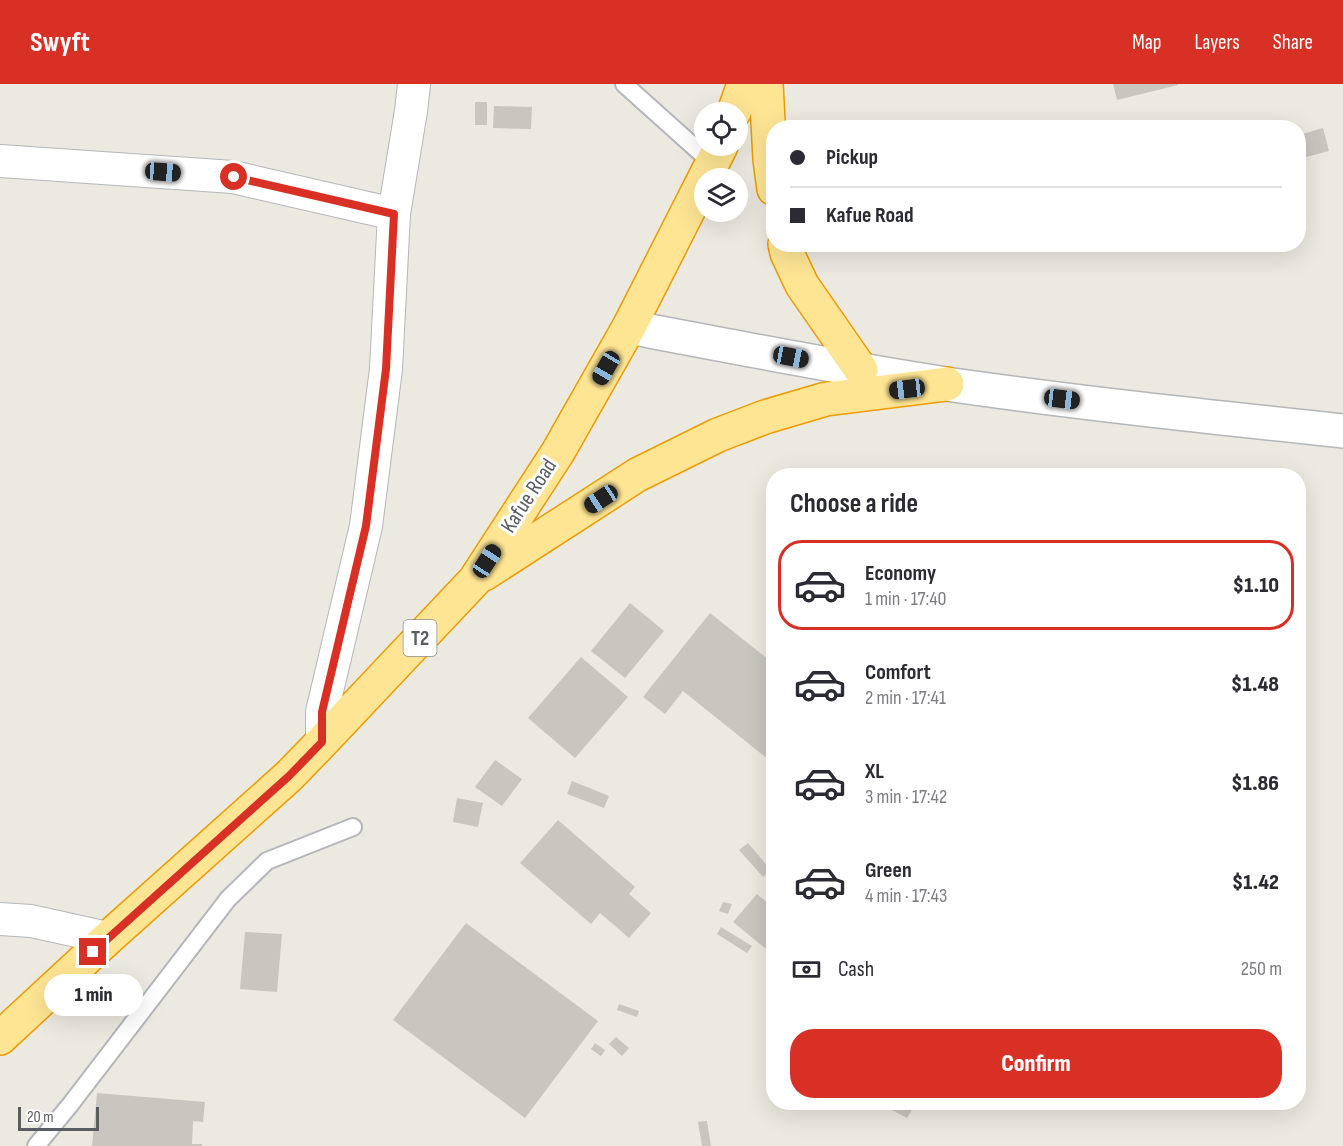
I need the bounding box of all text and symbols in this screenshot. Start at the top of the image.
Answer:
text: Swyft [30,26,90,59]
text: Map [1132,30,1161,55]
text: Layers [1194,30,1240,55]
text: Share [1273,30,1313,55]
map controls [694,102,748,222]
button: locate [694,102,748,156]
text: Pickup [826,144,878,171]
car [144,162,182,182]
route start [220,163,247,190]
button: layers [694,168,748,222]
text: Kafue Road [826,202,914,229]
car [772,345,810,369]
car [589,348,623,388]
car [888,378,926,400]
car [1043,388,1081,410]
street label: Kafue Road [495,454,563,538]
car [581,482,621,516]
text: Choose a ride [790,488,918,520]
car [470,541,504,581]
icon: car [793,558,847,612]
text: Economy [865,560,936,587]
text: $1.10 [1233,572,1279,599]
text: 1 min · 17:40 [865,587,947,611]
road number: T2 [404,620,436,656]
icon: car [793,657,847,711]
text: Comfort [865,659,931,686]
text: $1.48 [1231,671,1279,698]
text: 2 min · 17:41 [865,686,946,710]
icon: car [793,756,847,810]
text: XL [865,758,884,785]
text: $1.86 [1231,770,1279,797]
text: 3 min · 17:42 [865,785,947,809]
icon: car [793,855,847,909]
text: Green [865,857,912,884]
text: $1.42 [1232,869,1279,896]
text: 4 min · 17:43 [865,884,947,908]
route end [79,938,106,965]
icon: cash [790,953,823,986]
text: Cash [838,956,874,983]
text: 250 m [1241,957,1282,981]
callout: 1 min [44,973,142,1015]
text: 1 min [74,983,113,1007]
button: Confirm [790,1029,1282,1098]
scale bar [18,1104,99,1132]
text: 20 m [27,1108,54,1127]

